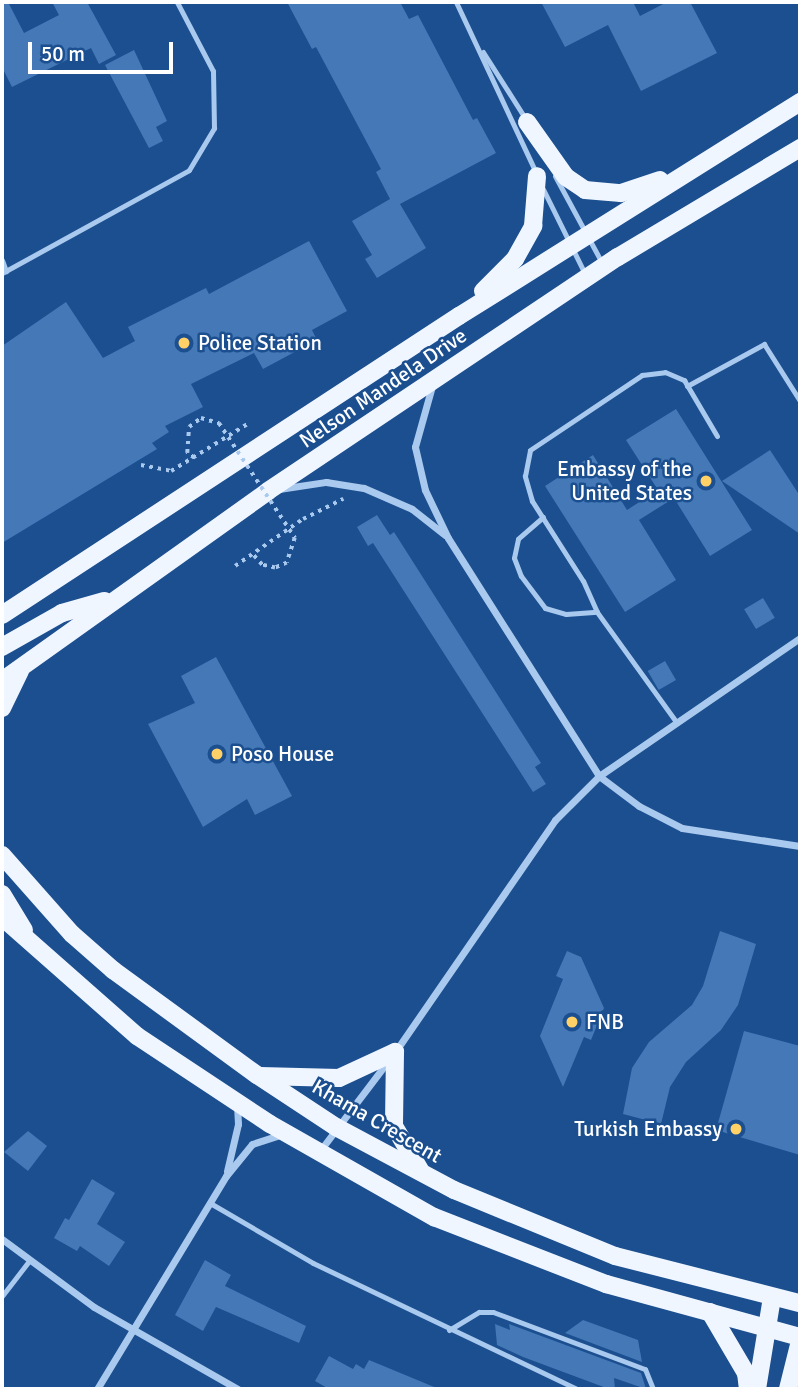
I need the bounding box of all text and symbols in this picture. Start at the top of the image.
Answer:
scale bar [32,28,177,72]
text: 50 m [41,41,85,67]
street label: Nelson Mandela Drive [295,323,471,453]
place label: Police Station [198,330,322,356]
marker: Police Station [176,335,192,351]
place label: Embassy of the United States [557,456,692,506]
marker: Embassy of the United States [698,473,714,489]
place label: Poso House [231,741,334,767]
marker: Poso House [209,746,225,762]
place label: FNB [586,1009,624,1035]
marker: FNB [564,1014,580,1030]
street label: Khama Crescent [308,1074,446,1168]
place label: Turkish Embassy [574,1116,722,1142]
marker: Turkish Embassy [728,1121,744,1137]

